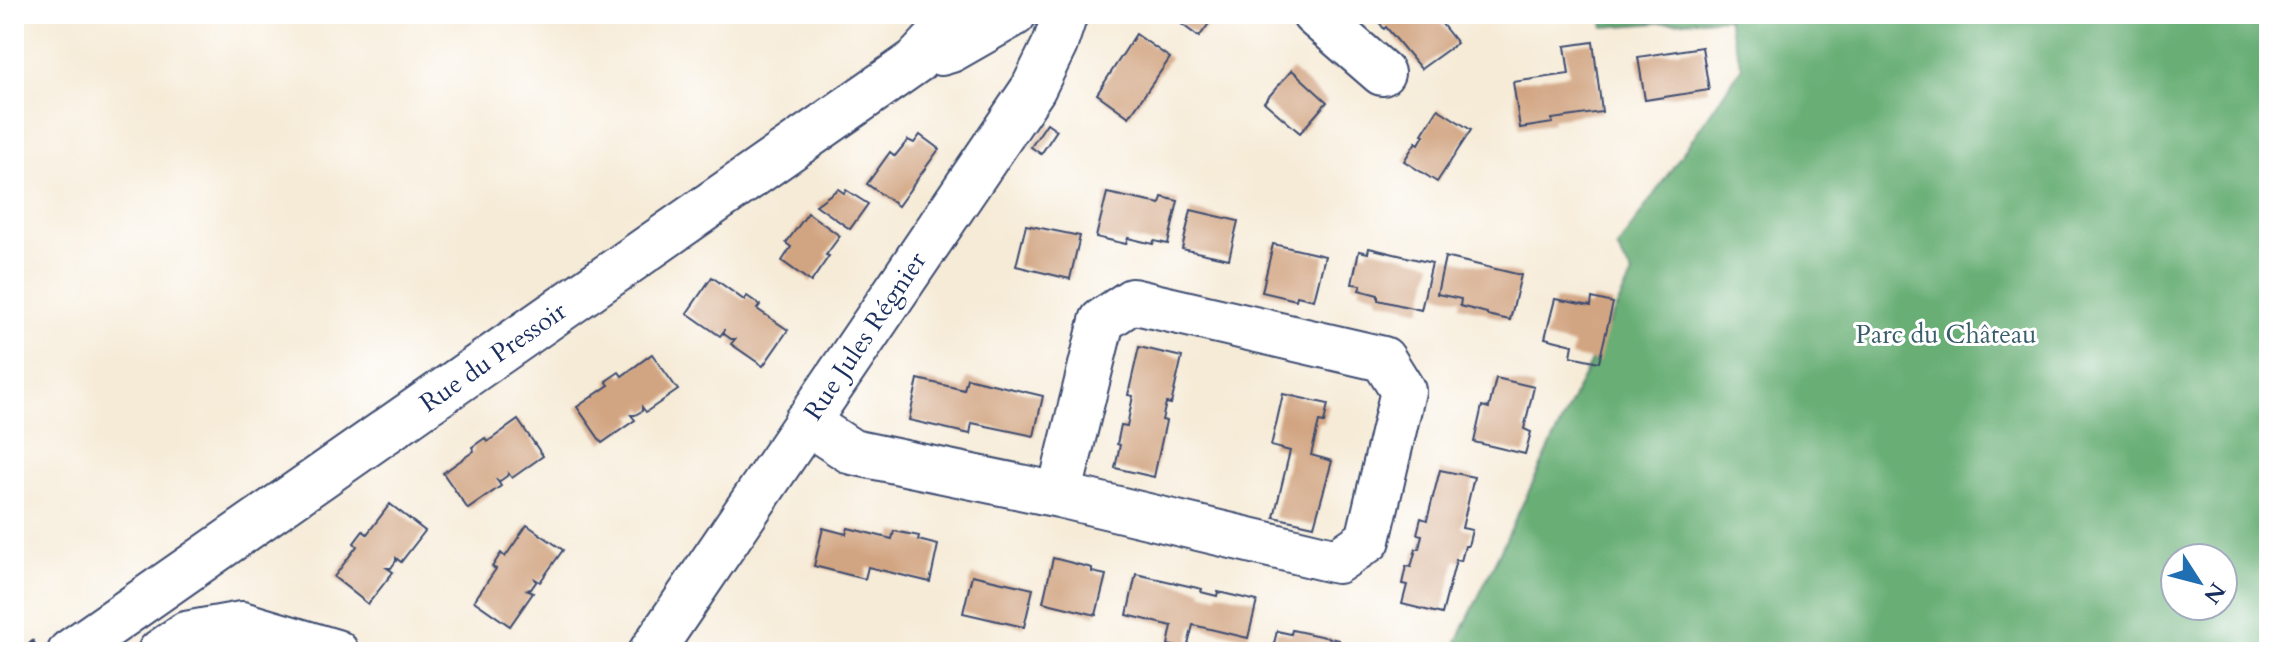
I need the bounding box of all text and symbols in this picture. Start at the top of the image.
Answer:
street label: Rue Jules Régnier [796,245,935,427]
street label: Rue du Pressoir [413,293,574,420]
park label: Parc du Château [1856,317,2036,352]
north arrow [2159,542,2239,622]
text: N [2197,577,2232,610]

